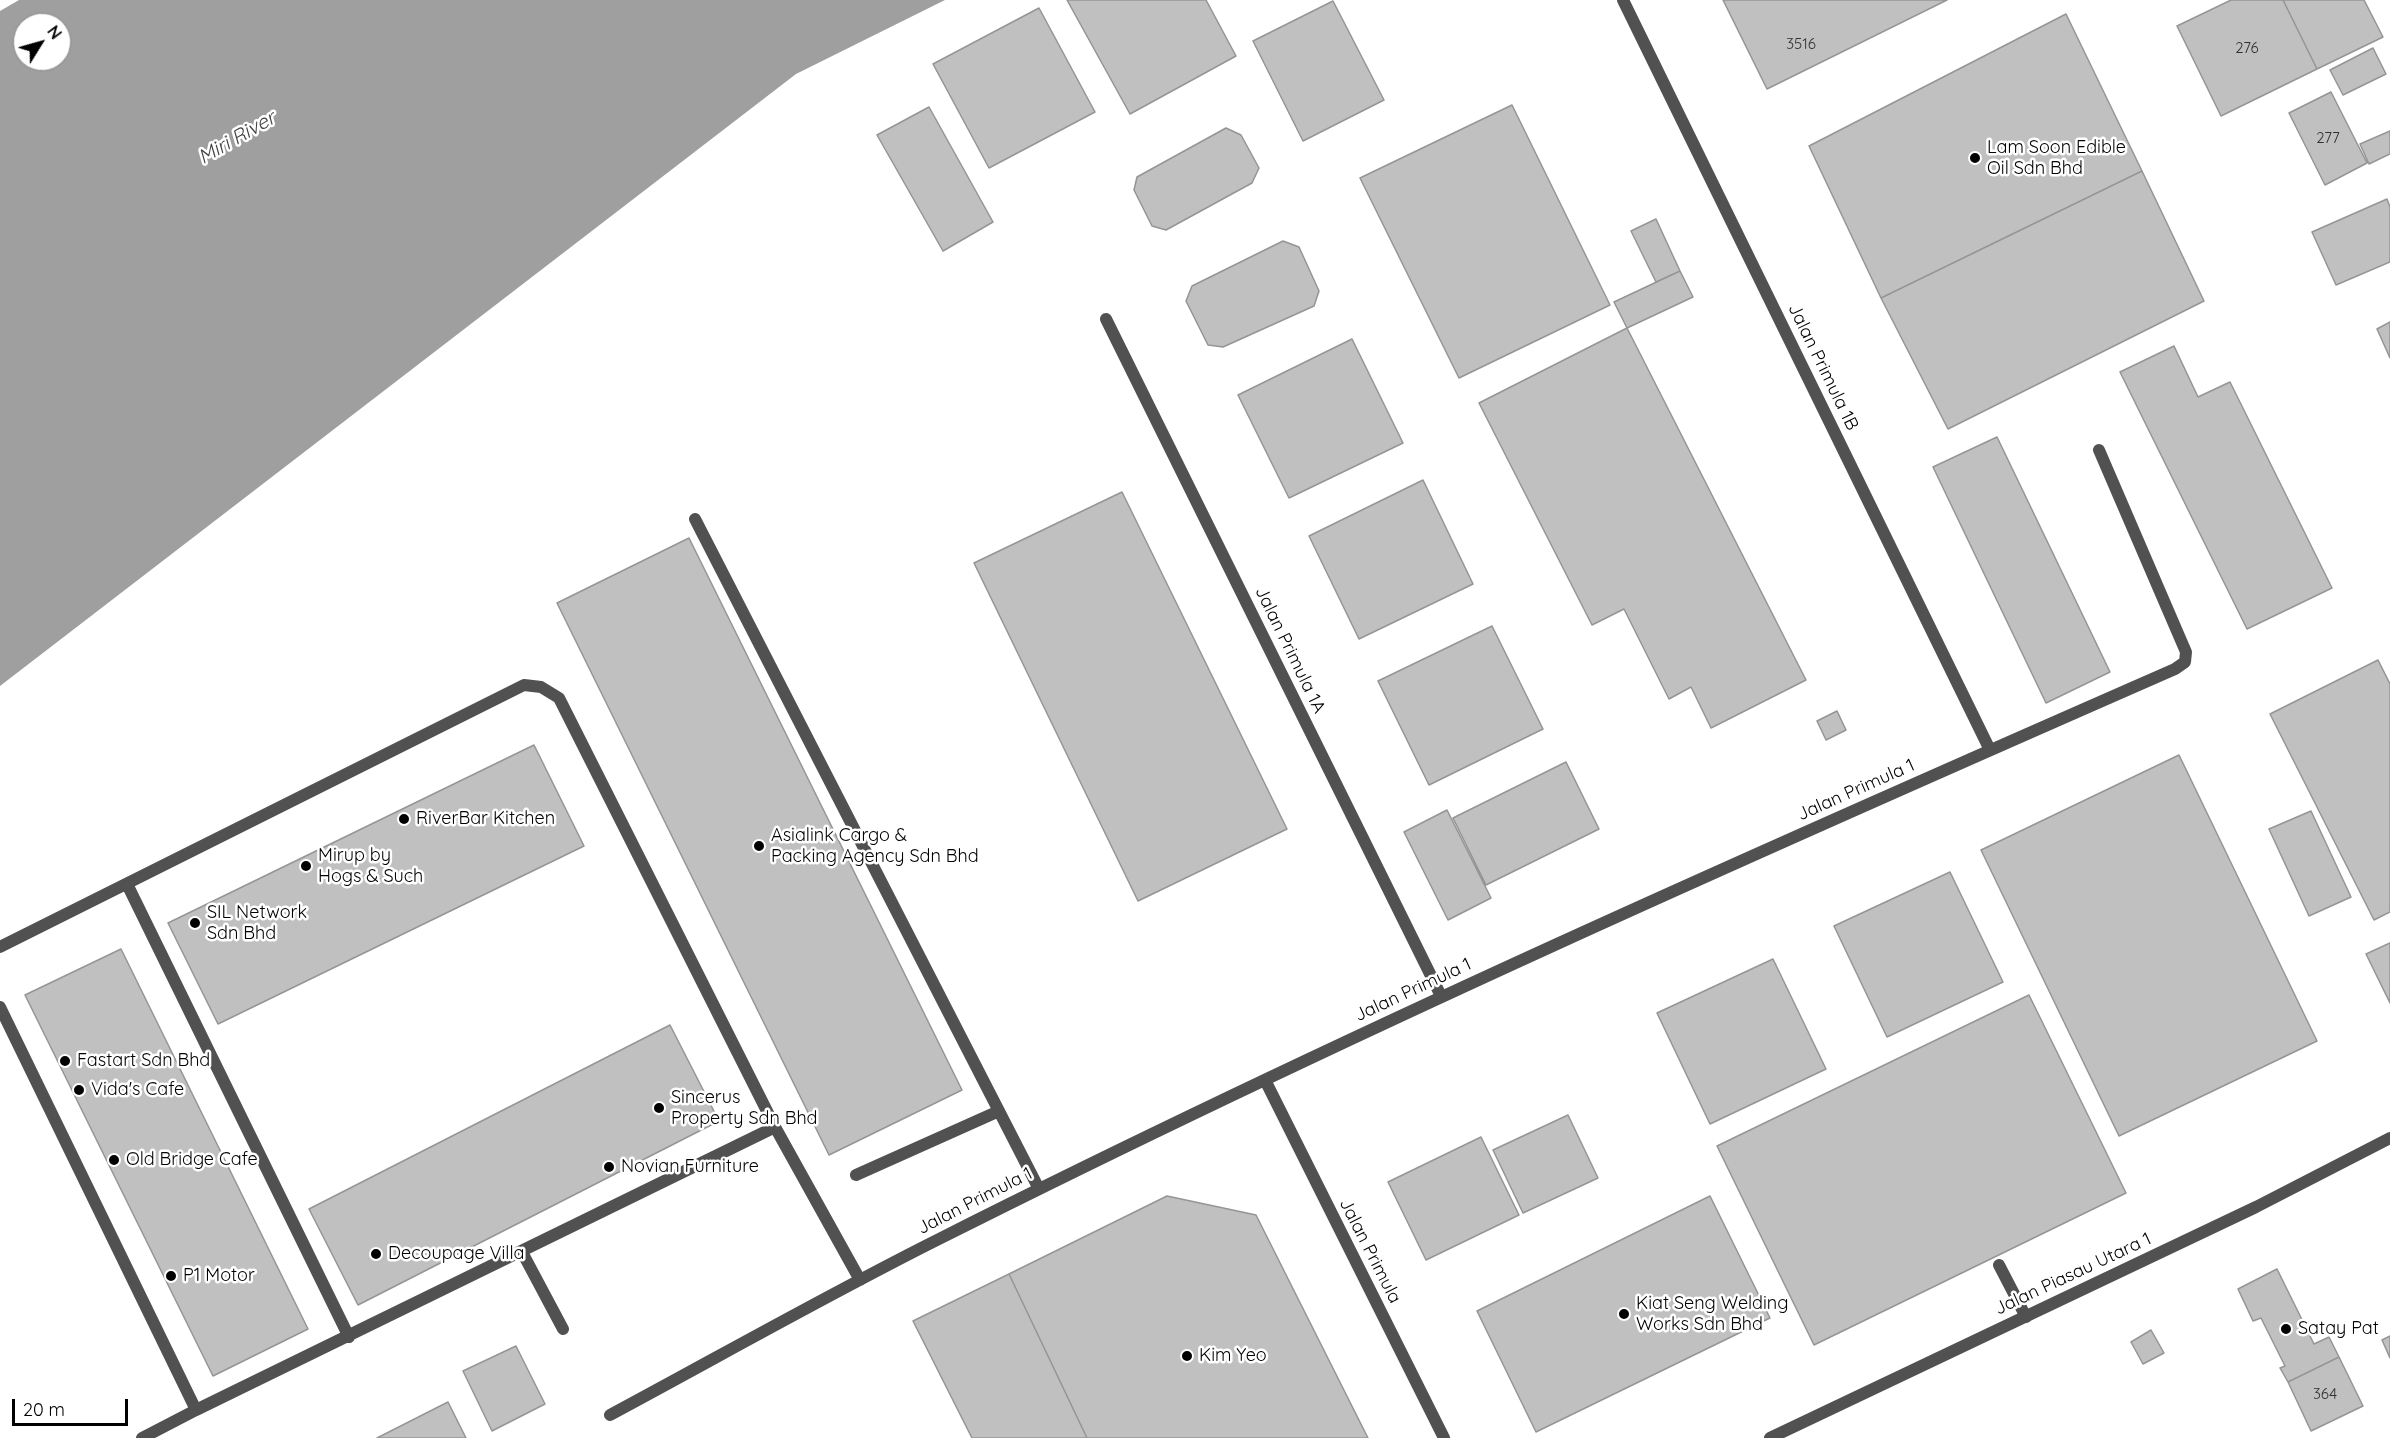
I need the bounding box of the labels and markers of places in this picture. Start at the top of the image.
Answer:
place label: Lam Soon Edible Oil Sdn Bhd [1987,137,2126,180]
marker: Lam Soon Edible Oil Sdn Bhd [1968,151,1982,165]
place label: RiverBar Kitchen [416,808,555,830]
marker: RiverBar Kitchen [397,812,411,826]
place label: Asialink Cargo & Packing Agency Sdn Bhd [771,825,979,868]
marker: Asialink Cargo & Packing Agency Sdn Bhd [752,839,766,853]
place label: Mirup by Hogs & Such [318,845,423,888]
marker: Mirup by Hogs & Such [299,859,313,873]
place label: SIL Network Sdn Bhd [207,902,307,944]
marker: SIL Network Sdn Bhd [188,916,202,930]
place label: Fastart Sdn Bhd [77,1050,210,1072]
marker: Fastart Sdn Bhd [58,1054,72,1068]
place label: Vida's Cafe [91,1079,184,1101]
marker: Vida's Cafe [72,1083,86,1097]
place label: Sincerus Property Sdn Bhd [671,1087,818,1130]
marker: Sincerus Property Sdn Bhd [652,1101,666,1115]
place label: Old Bridge Cafe [126,1149,258,1171]
marker: Old Bridge Cafe [107,1153,121,1167]
place label: Novian Furniture [621,1156,759,1178]
marker: Novian Furniture [602,1160,616,1174]
place label: Decoupage Villa [388,1243,524,1265]
marker: Decoupage Villa [369,1247,383,1261]
place label: P1 Motor [183,1265,255,1287]
marker: P1 Motor [164,1269,178,1283]
place label: Kiat Seng Welding Works Sdn Bhd [1636,1293,1788,1336]
marker: Kiat Seng Welding Works Sdn Bhd [1617,1307,1631,1321]
place label: Satay Pat [2298,1318,2379,1340]
marker: Satay Pat [2279,1322,2293,1336]
place label: Kim Yeo [1199,1345,1267,1367]
marker: Kim Yeo [1180,1349,1194,1363]

